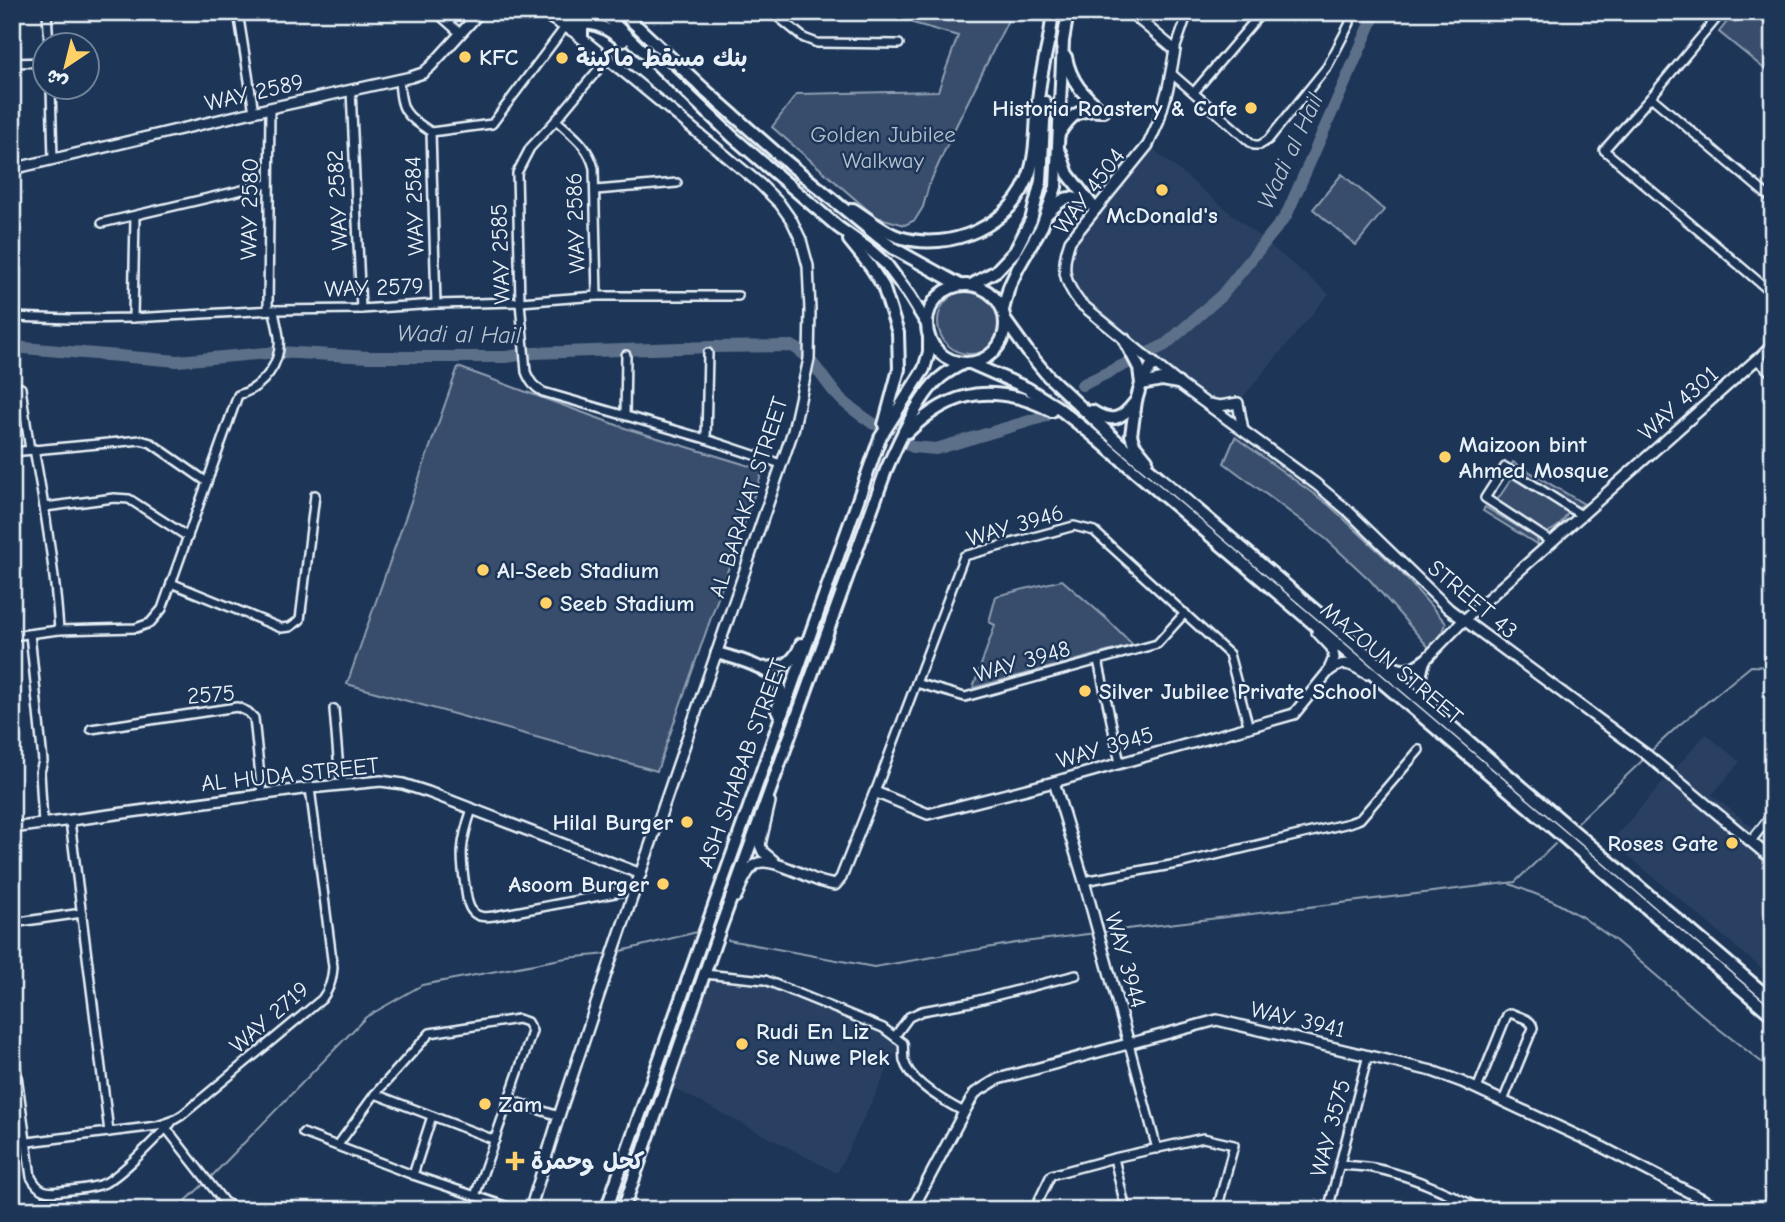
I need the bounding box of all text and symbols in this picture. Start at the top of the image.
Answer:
north arrow [32,32,102,102]
place label: KFC [479,44,518,71]
place label: بنك مسقط ماكينة [576,45,747,72]
marker: KFC [457,49,473,65]
marker: بنك مسقط ماكينة [554,50,570,66]
text: ش [42,64,72,94]
street label: WAY 2589 [202,68,306,117]
water label: Wadi al Hail [1251,88,1329,213]
place label: Historia Roastery & Cafe [992,95,1237,122]
marker: Historia Roastery & Cafe [1243,100,1259,116]
park label: Golden Jubilee Walkway [810,121,956,174]
street label: WAY 4504 [1048,143,1131,240]
street label: WAY 2582 [321,149,354,251]
street label: WAY 2584 [399,156,430,256]
street label: WAY 2580 [235,158,264,260]
street label: WAY 2586 [560,172,591,274]
marker: McDonald's [1154,182,1170,198]
place label: McDonald's [1106,202,1218,229]
street label: WAY 2585 [485,203,516,305]
street label: WAY 2579 [324,272,424,303]
water label: Wadi al Hail [397,319,522,349]
street label: WAY 4301 [1633,361,1724,446]
street label: AL BARAKAT STREET [703,393,794,601]
place label: Maizoon bint Ahmed Mosque [1459,431,1609,484]
marker: Maizoon bint Ahmed Mosque [1437,449,1453,465]
street label: WAY 3946 [964,499,1067,552]
street label: STREET 43 [1422,554,1523,645]
place label: Al-Seeb Stadium [497,557,659,584]
marker: Al-Seeb Stadium [475,562,491,578]
place label: Seeb Stadium [560,590,694,617]
marker: Seeb Stadium [538,595,554,611]
street label: MAZOUN STREET [1315,596,1468,731]
street label: WAY 3948 [971,635,1073,688]
street label: ASH SHABAB STREET [692,655,793,872]
place label: Silver Jubilee Private School [1099,678,1377,705]
street label: 2575 [186,679,236,710]
marker: Silver Jubilee Private School [1077,683,1093,699]
street label: WAY 3945 [1054,721,1157,774]
street label: AL HUDA STREET [200,752,380,797]
place label: Hilal Burger [553,809,674,836]
marker: Hilal Burger [679,814,695,830]
place label: Roses Gate [1607,830,1718,857]
marker: Roses Gate [1724,835,1740,851]
place label: Asoom Burger [509,871,650,898]
marker: Asoom Burger [655,876,671,892]
street label: WAY 3944 [1099,909,1152,1011]
street label: WAY 2719 [224,976,315,1059]
street label: WAY 3941 [1248,996,1348,1043]
place label: Rudi En Liz Se Nuwe Plek [756,1018,889,1071]
marker: Rudi En Liz Se Nuwe Plek [734,1036,750,1052]
street label: WAY 3575 [1305,1077,1356,1180]
place label: Zam [499,1091,542,1118]
marker: Zam [477,1096,493,1112]
place label: كحل وحمرة [531,1148,645,1176]
marker: كحل وحمرة [505,1151,525,1171]

